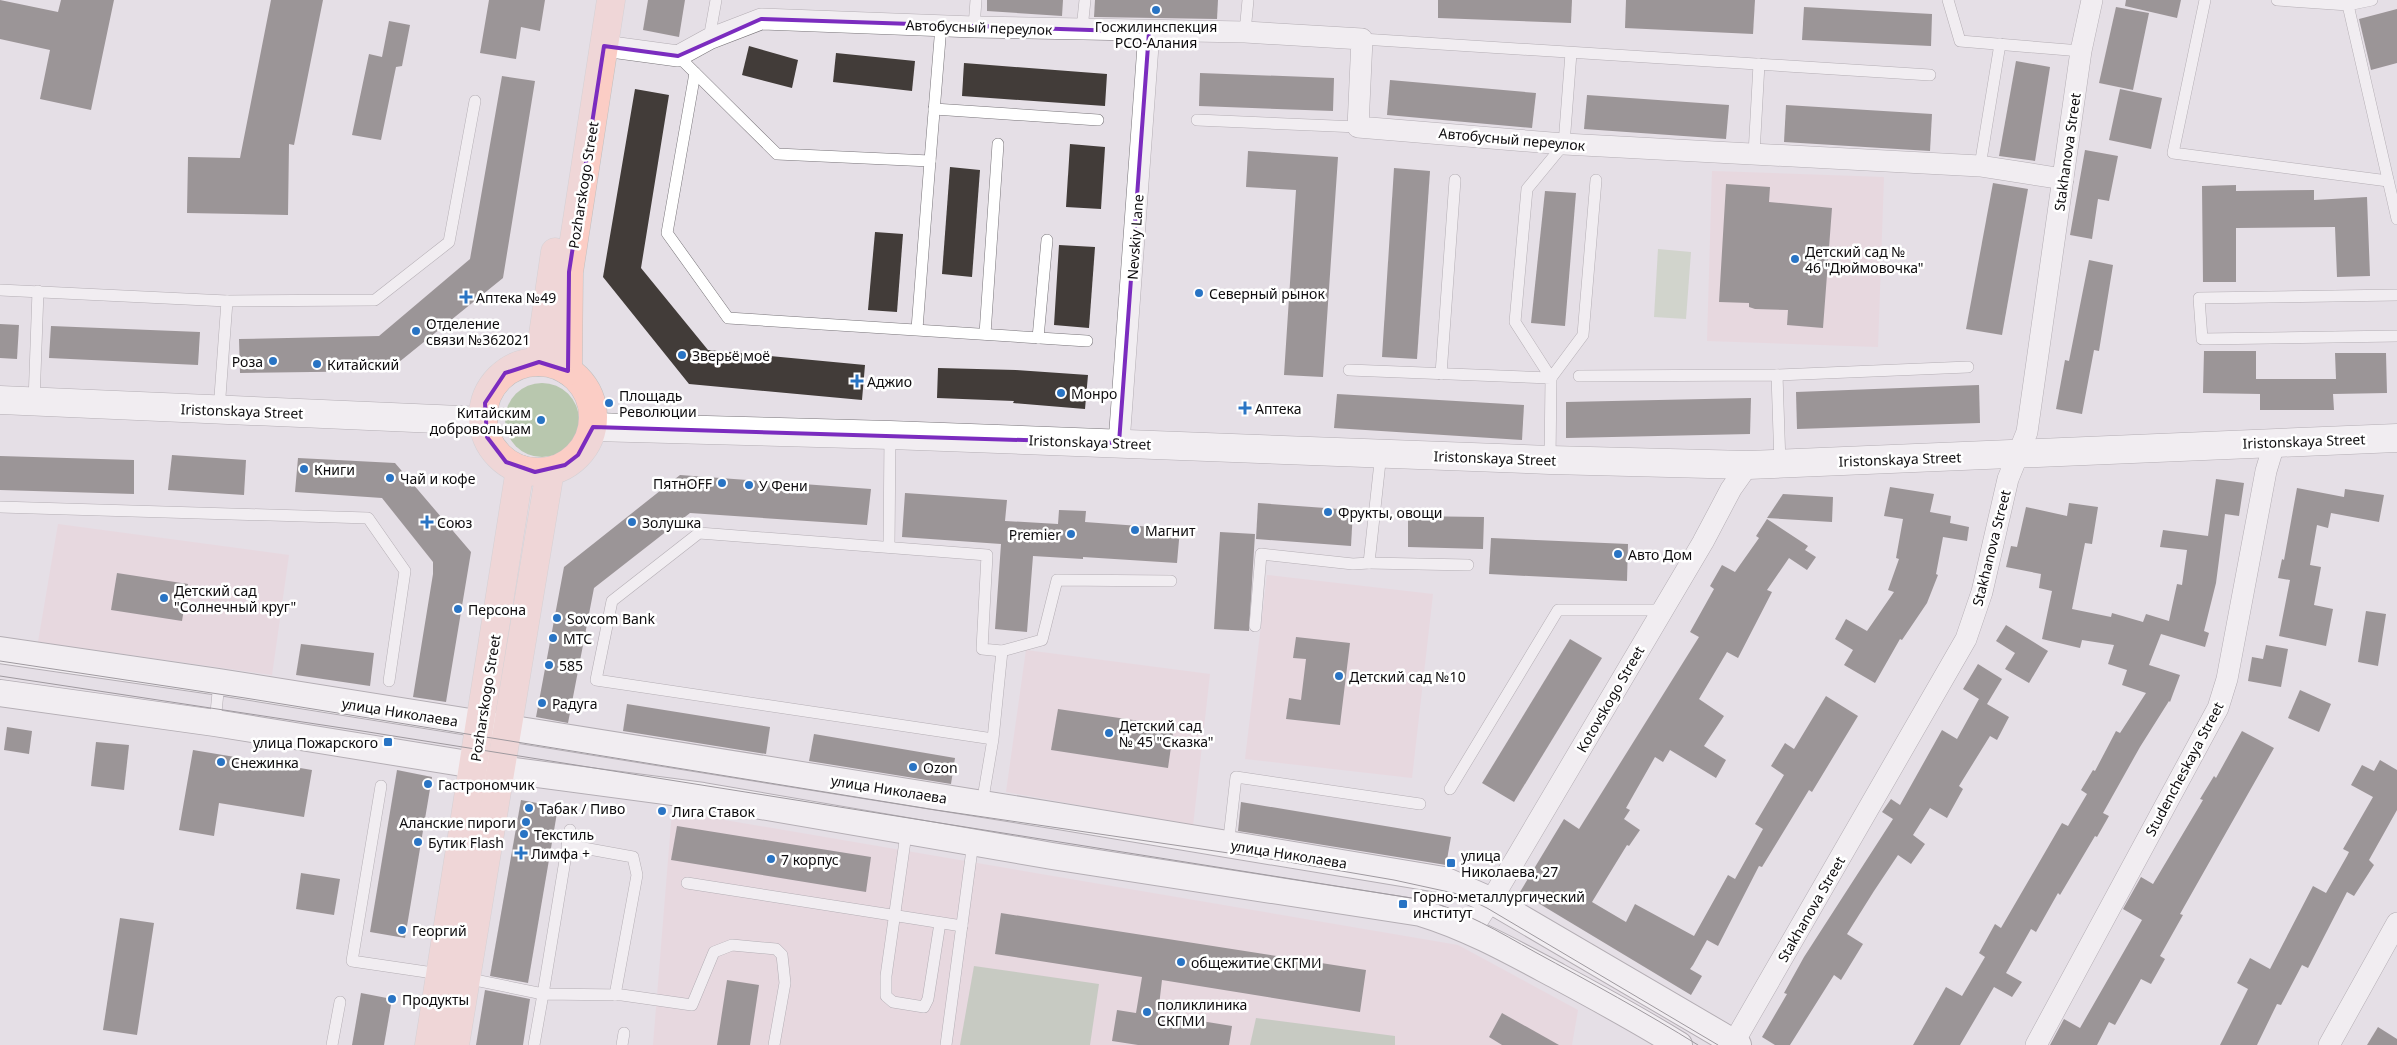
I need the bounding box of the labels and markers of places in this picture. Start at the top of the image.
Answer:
marker: Госжилинспекция РСО-Алания [1150,4,1162,16]
place label: Госжилинспекция РСО-Алания [1095,17,1217,52]
place label: Детский сад № 46 "Дюймовочка" [1805,242,1924,277]
marker: Детский сад № 46 "Дюймовочка" [1789,253,1801,265]
place label: Северный рынок [1209,284,1325,303]
marker: Северный рынок [1193,287,1205,299]
place label: Аптека №49 [476,288,556,307]
marker: Аптека №49 [460,291,472,303]
place label: Отделение связи №362021 [426,314,530,349]
marker: Отделение связи №362021 [410,325,422,337]
place label: Зверьё моё [692,346,770,365]
marker: Зверьё моё [676,349,688,361]
place label: Роза [232,352,263,371]
marker: Роза [267,355,279,367]
place label: Китайский [327,355,399,374]
marker: Китайский [311,358,323,370]
place label: Аджио [867,372,912,391]
marker: Аджио [851,375,863,387]
place label: Монро [1071,384,1117,403]
place label: Площадь Революции [619,386,697,421]
marker: Монро [1055,387,1067,399]
marker: Площадь Революции [603,397,615,409]
place label: Аптека [1255,399,1301,418]
marker: Аптека [1239,402,1251,414]
place label: Китайским добровольцам [430,403,531,438]
marker: Китайским добровольцам [535,414,547,426]
place label: Книги [314,460,355,479]
marker: Книги [298,463,310,475]
place label: Чай и кофе [400,469,476,488]
marker: Чай и кофе [384,472,396,484]
place label: ПятнOFF [653,474,712,493]
place label: У Фени [759,476,808,495]
marker: ПятнOFF [716,477,728,489]
marker: У Фени [743,479,755,491]
place label: Фрукты, овощи [1338,503,1442,522]
marker: Фрукты, овощи [1322,506,1334,518]
place label: Союз [437,513,472,532]
place label: Золушка [642,513,701,532]
marker: Союз [421,516,433,528]
marker: Золушка [626,516,638,528]
place label: Магнит [1145,521,1196,540]
marker: Магнит [1129,524,1141,536]
place label: Premier [1009,525,1061,544]
marker: Premier [1065,528,1077,540]
place label: Авто Дом [1628,545,1692,564]
marker: Авто Дом [1612,548,1624,560]
place label: Детский сад "Солнечный круг" [174,581,296,616]
marker: Детский сад "Солнечный круг" [158,592,170,604]
place label: Персона [468,600,526,619]
marker: Персона [452,603,464,615]
place label: Sovcom Bank [567,609,656,628]
marker: Sovcom Bank [551,612,563,624]
place label: МТС [563,629,592,648]
marker: МТС [547,632,559,644]
place label: 585 [559,656,583,675]
marker: 585 [543,659,555,671]
place label: Детский сад №10 [1349,667,1466,686]
marker: Детский сад №10 [1333,670,1345,682]
place label: Радуга [552,694,597,713]
marker: Радуга [536,697,548,709]
place label: Детский сад № 45 "Сказка" [1119,716,1214,751]
marker: Детский сад № 45 "Сказка" [1103,727,1115,739]
place label: улица Пожарского [253,733,378,752]
marker: улица Пожарского [382,736,394,748]
place label: Снежинка [231,753,299,772]
marker: Снежинка [215,756,227,768]
place label: Ozon [923,758,958,777]
marker: Ozon [907,761,919,773]
place label: Гастрономчик [438,775,535,794]
marker: Гастрономчик [422,778,434,790]
place label: Табак / Пиво [539,799,625,818]
marker: Табак / Пиво [523,802,535,814]
place label: Лига Ставок [672,802,755,821]
marker: Лига Ставок [656,805,668,817]
place label: Аланские пироги [399,813,516,832]
marker: Аланские пироги [520,816,532,828]
place label: Текстиль [534,825,594,844]
marker: Текстиль [518,828,530,840]
place label: Бутик Flash [428,833,504,852]
marker: Бутик Flash [412,836,424,848]
place label: Лимфа + [531,844,590,863]
place label: улица Николаева, 27 [1461,846,1558,881]
marker: Лимфа + [515,847,527,859]
place label: 7 корпус [781,850,839,869]
marker: 7 корпус [765,853,777,865]
marker: улица Николаева, 27 [1445,857,1457,869]
place label: Горно-металлургический институт [1413,887,1585,922]
marker: Горно-металлургический институт [1397,898,1409,910]
place label: Георгий [412,921,467,940]
marker: Георгий [396,924,408,936]
place label: общежитие СКГМИ [1191,953,1322,972]
marker: общежитие СКГМИ [1175,956,1187,968]
place label: Продукты [402,990,469,1009]
marker: Продукты [386,993,398,1005]
place label: поликлиника СКГМИ [1157,995,1247,1030]
marker: поликлиника СКГМИ [1141,1006,1153,1018]

